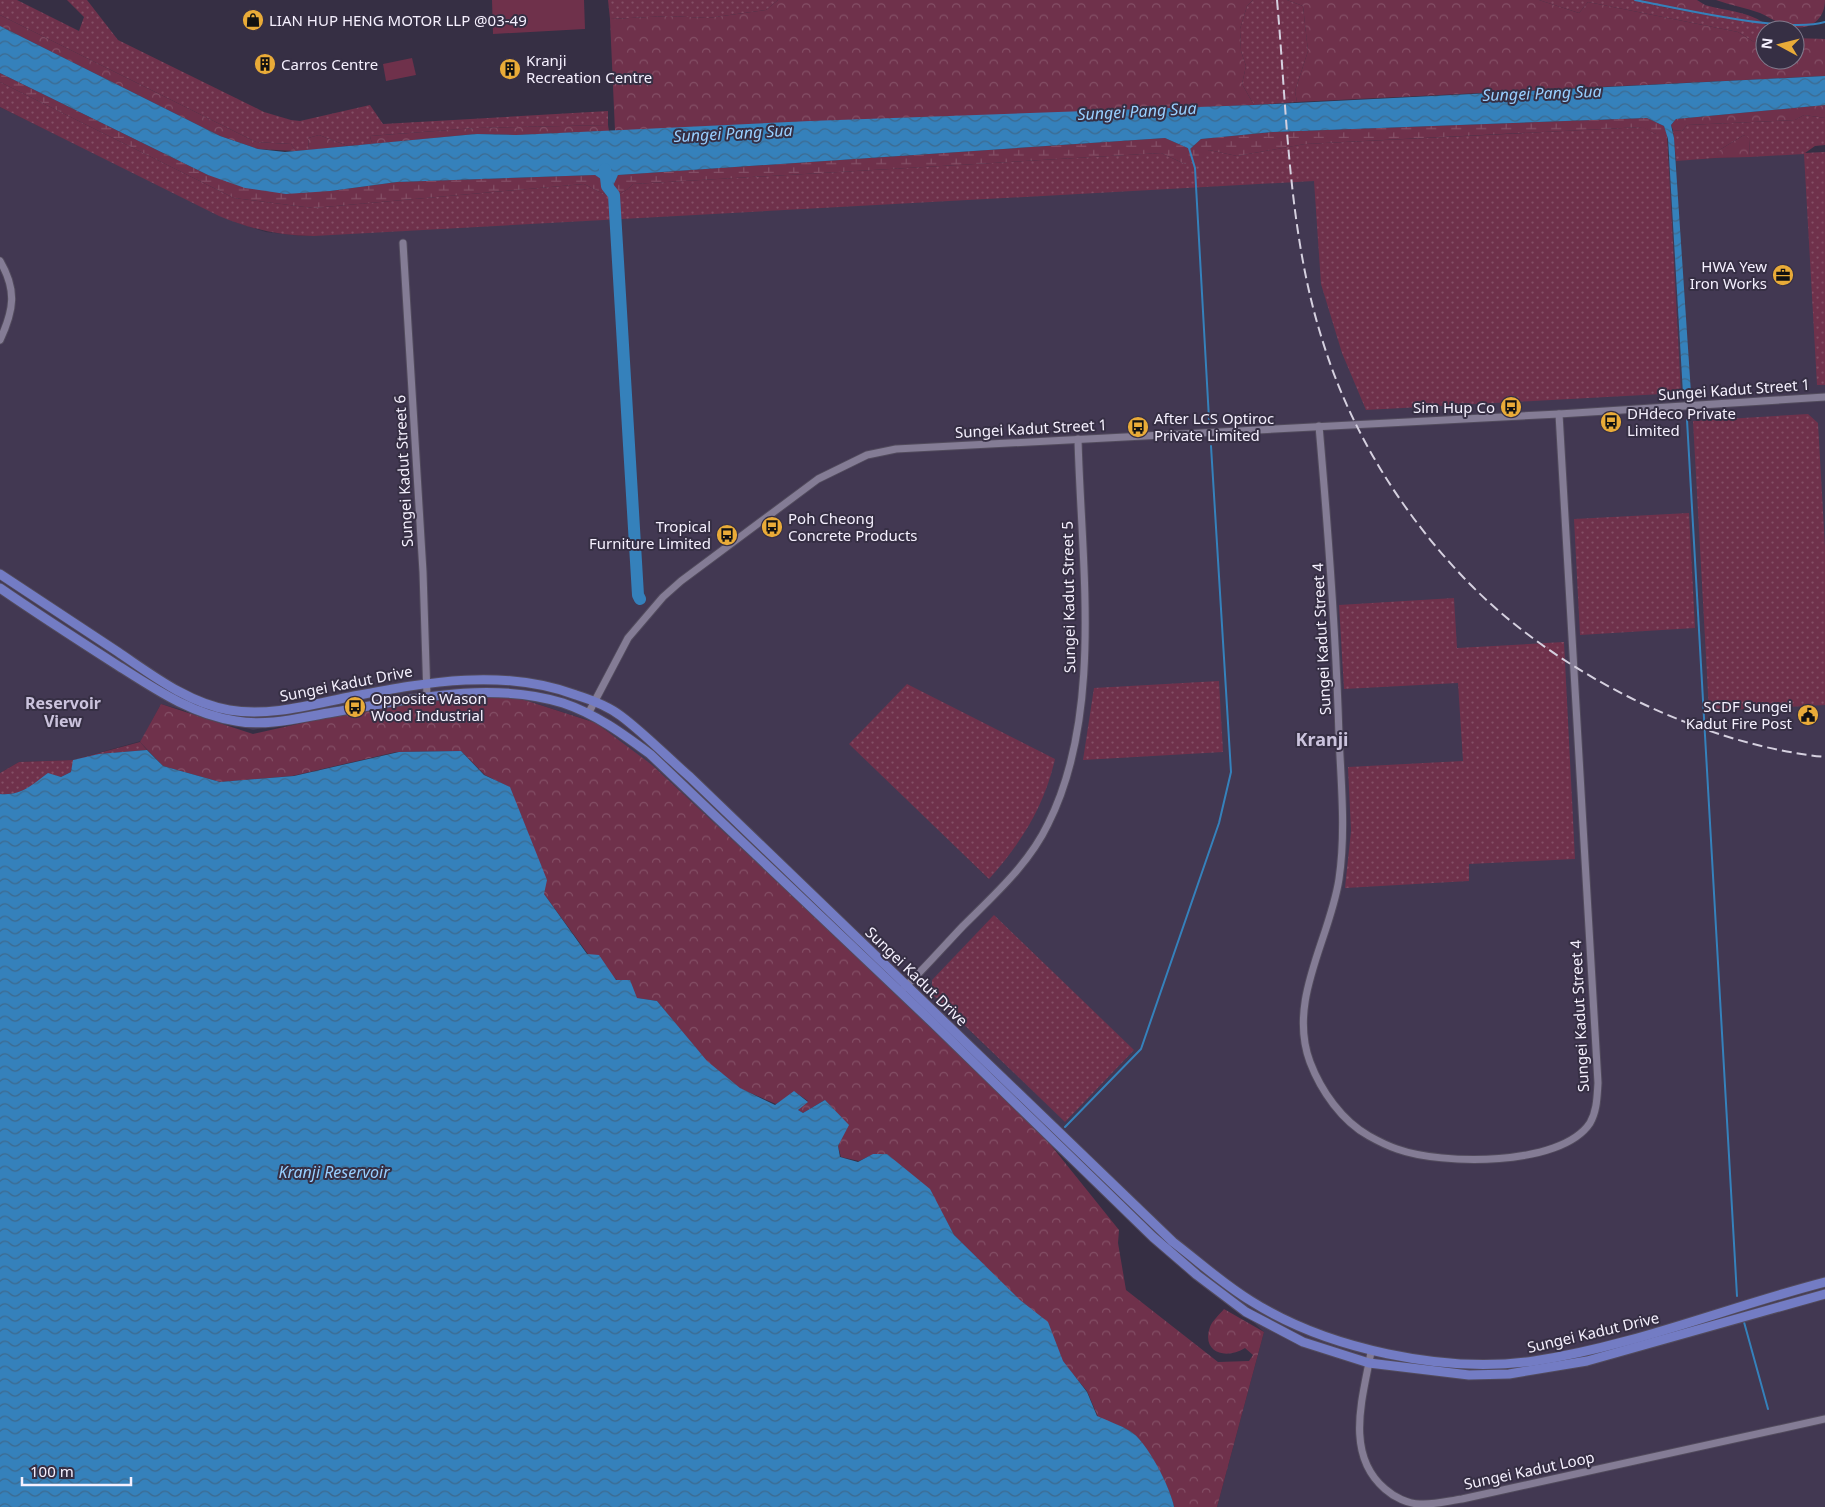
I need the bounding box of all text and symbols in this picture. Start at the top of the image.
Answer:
shop icon: LIAN HUP HENG MOTOR LLP @03-49 [241,8,265,32]
place label: LIAN HUP HENG MOTOR LLP @03-49 [269,10,527,30]
north arrow [1755,20,1805,70]
text: N [1756,37,1777,50]
place label: Kranji Recreation Centre [526,50,652,87]
building icon: Carros Centre [253,52,277,76]
place label: Carros Centre [281,54,378,74]
building icon: Kranji Recreation Centre [498,57,522,81]
water label: Sungei Pang Sua [1482,80,1602,106]
water label: Sungei Pang Sua [1077,97,1197,125]
water label: Sungei Pang Sua [673,119,793,147]
place label: HWA Yew Iron Works [1690,256,1767,293]
office icon: HWA Yew Iron Works [1771,263,1795,287]
street label: Sungei Kadut Street 1 [1657,374,1811,404]
street label: Sungei Kadut Street 6 [389,395,417,547]
bus stop icon: Sim Hup Co [1499,395,1523,419]
place label: Sim Hup Co [1413,397,1495,417]
place label: DHdeco Private Limited [1627,403,1736,440]
place label: After LCS Optiroc Private Limited [1154,408,1274,445]
bus stop icon: DHdeco Private Limited [1599,410,1623,434]
street label: Sungei Kadut Street 1 [955,414,1107,442]
bus stop icon: After LCS Optiroc Private Limited [1126,415,1150,439]
place label: Poh Cheong Concrete Products [788,508,918,545]
bus stop icon: Poh Cheong Concrete Products [760,515,784,539]
place label: Tropical Furniture Limited [589,516,711,553]
street label: Sungei Kadut Street 5 [1057,521,1079,673]
bus stop icon: Tropical Furniture Limited [715,523,739,547]
street label: Sungei Kadut Street 4 [1307,562,1335,715]
street label: Sungei Kadut Drive [278,660,414,706]
place label: Opposite Wason Wood Industrial [371,688,487,725]
district label: Reservoir View [25,692,101,732]
bus stop icon: Opposite Wason Wood Industrial [343,695,367,719]
place label: SCDF Sungei Kadut Fire Post [1686,696,1793,733]
public building icon: SCDF Sungei Kadut Fire Post [1796,703,1820,727]
district label: Kranji [1296,727,1348,751]
street label: Sungei Kadut Drive [862,922,972,1030]
street label: Sungei Kadut Street 4 [1565,939,1593,1092]
water label: Kranji Reservoir [278,1161,390,1183]
street label: Sungei Kadut Drive [1525,1307,1661,1357]
street label: Sungei Kadut Loop [1462,1446,1596,1494]
scale bar [22,1454,131,1486]
text: 100 m [30,1461,74,1481]

